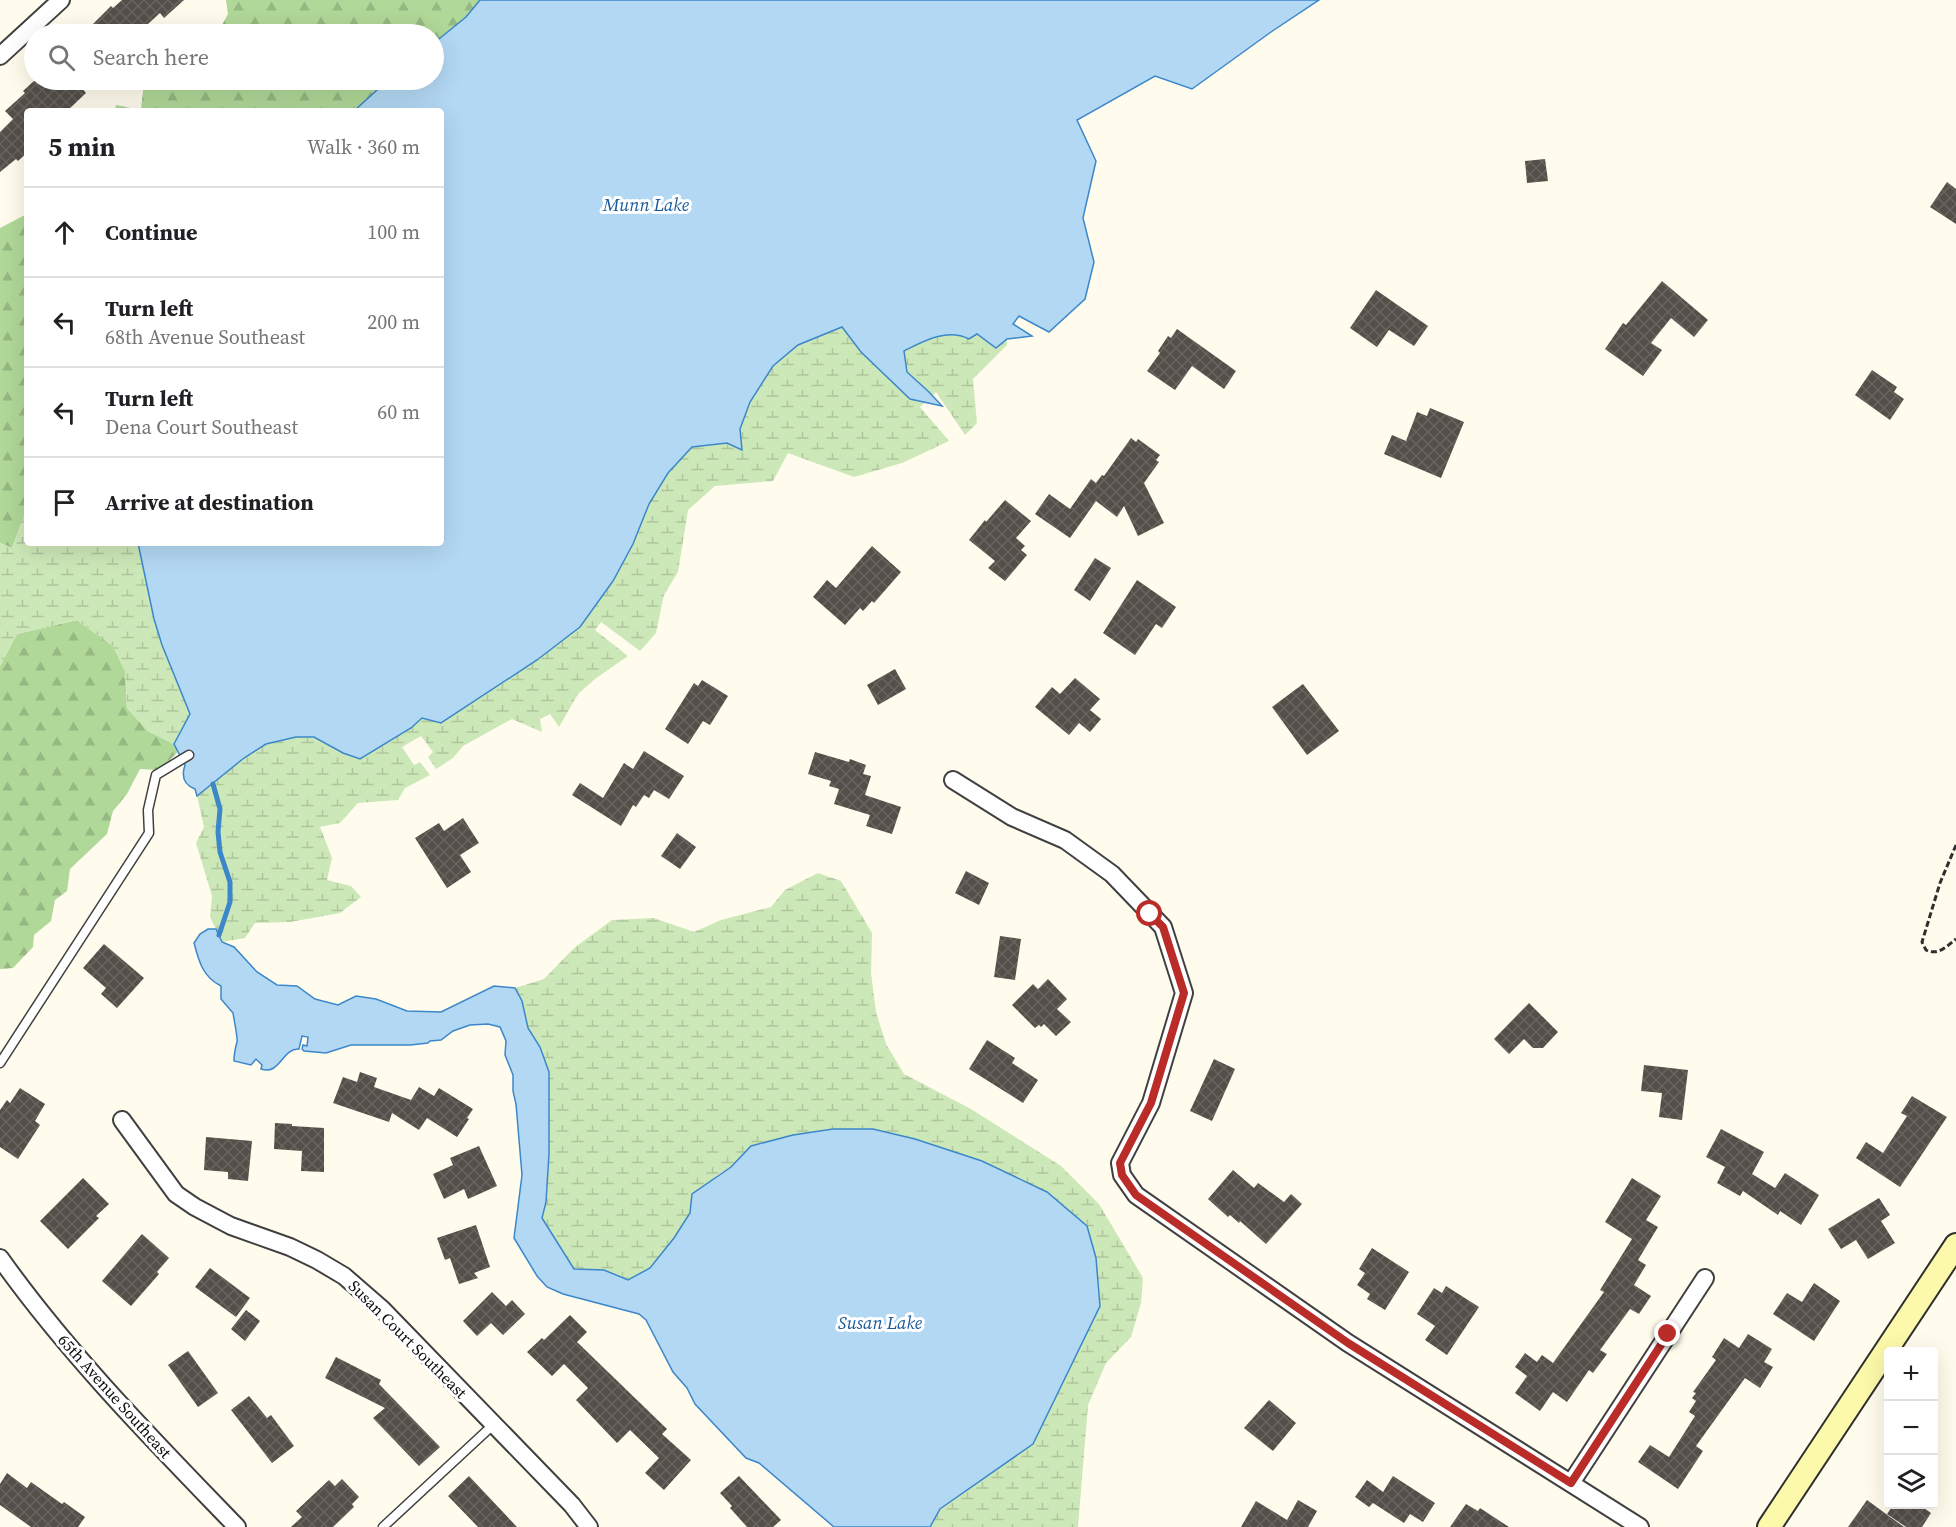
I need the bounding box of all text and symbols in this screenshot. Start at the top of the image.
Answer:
search box [24,24,444,90]
icon: search [45,41,78,74]
text: Search here [93,42,209,72]
text: 5 min [48,129,115,165]
text: Walk · 360 m [307,133,420,161]
water label: Munn Lake [602,192,690,217]
icon: ahead [48,216,81,249]
text: Continue [105,217,198,247]
text: 100 m [367,218,420,246]
text: Turn left [105,293,193,323]
icon: left [48,306,81,339]
text: 200 m [367,308,420,336]
text: 68th Avenue Southeast [105,323,305,351]
text: Turn left [105,383,193,413]
icon: left [48,396,81,429]
text: 60 m [377,398,420,426]
text: Dena Court Southeast [105,413,298,441]
icon: arrive [48,486,81,519]
text: Arrive at destination [105,487,314,517]
route start [1136,900,1162,926]
street label: Susan Court Southeast [344,1275,473,1404]
water label: Susan Lake [838,1310,923,1335]
route end [1654,1320,1680,1346]
street label: 65th Avenue Southeast [53,1329,177,1463]
map controls [1884,1347,1938,1509]
button: + [1884,1347,1938,1401]
button: − [1884,1401,1938,1455]
button: layers [1884,1455,1938,1509]

